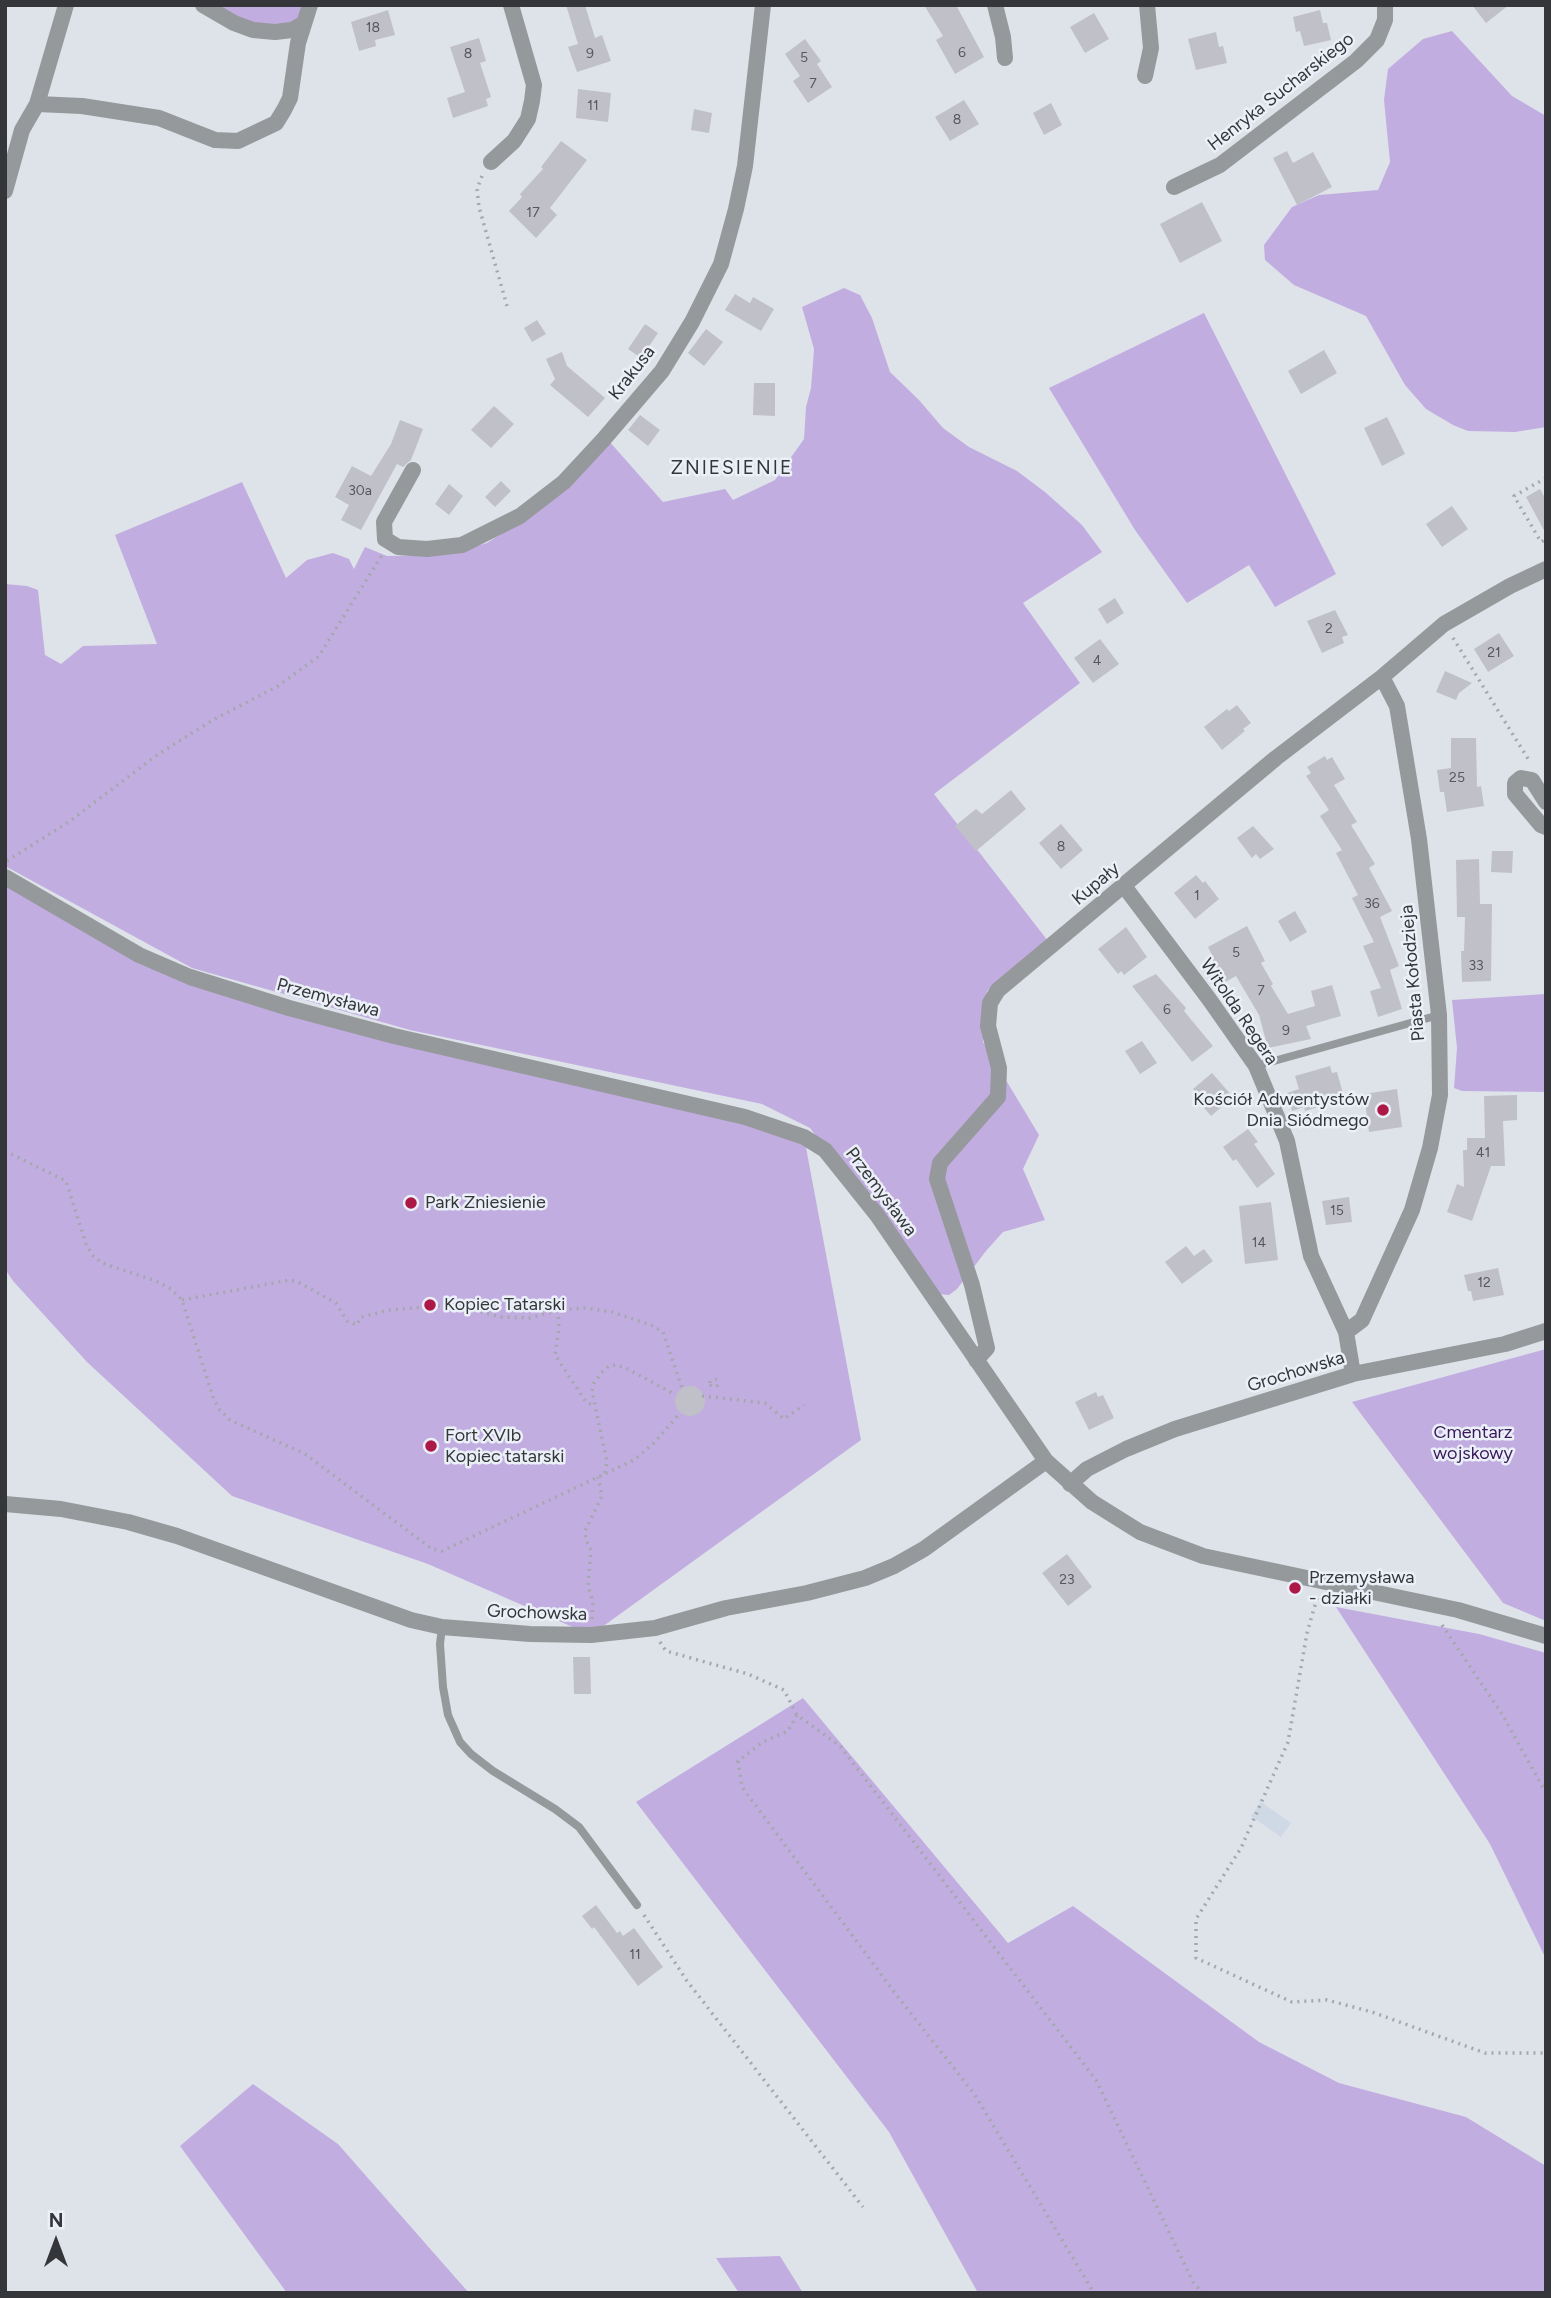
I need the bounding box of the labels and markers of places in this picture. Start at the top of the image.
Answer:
place label: Kościół Adwentystów Dnia Siódmego [1193,1089,1369,1132]
marker: Kościół Adwentystów Dnia Siódmego [1375,1102,1391,1118]
place label: Park Zniesienie [425,1192,546,1214]
marker: Park Zniesienie [403,1195,419,1211]
place label: Kopiec Tatarski [444,1294,565,1316]
marker: Kopiec Tatarski [422,1297,438,1313]
place label: Fort XVIb Kopiec tatarski [445,1425,564,1468]
marker: Fort XVIb Kopiec tatarski [423,1438,439,1454]
place label: Przemysława - działki [1309,1567,1414,1610]
marker: Przemysława - działki [1287,1580,1303,1596]

